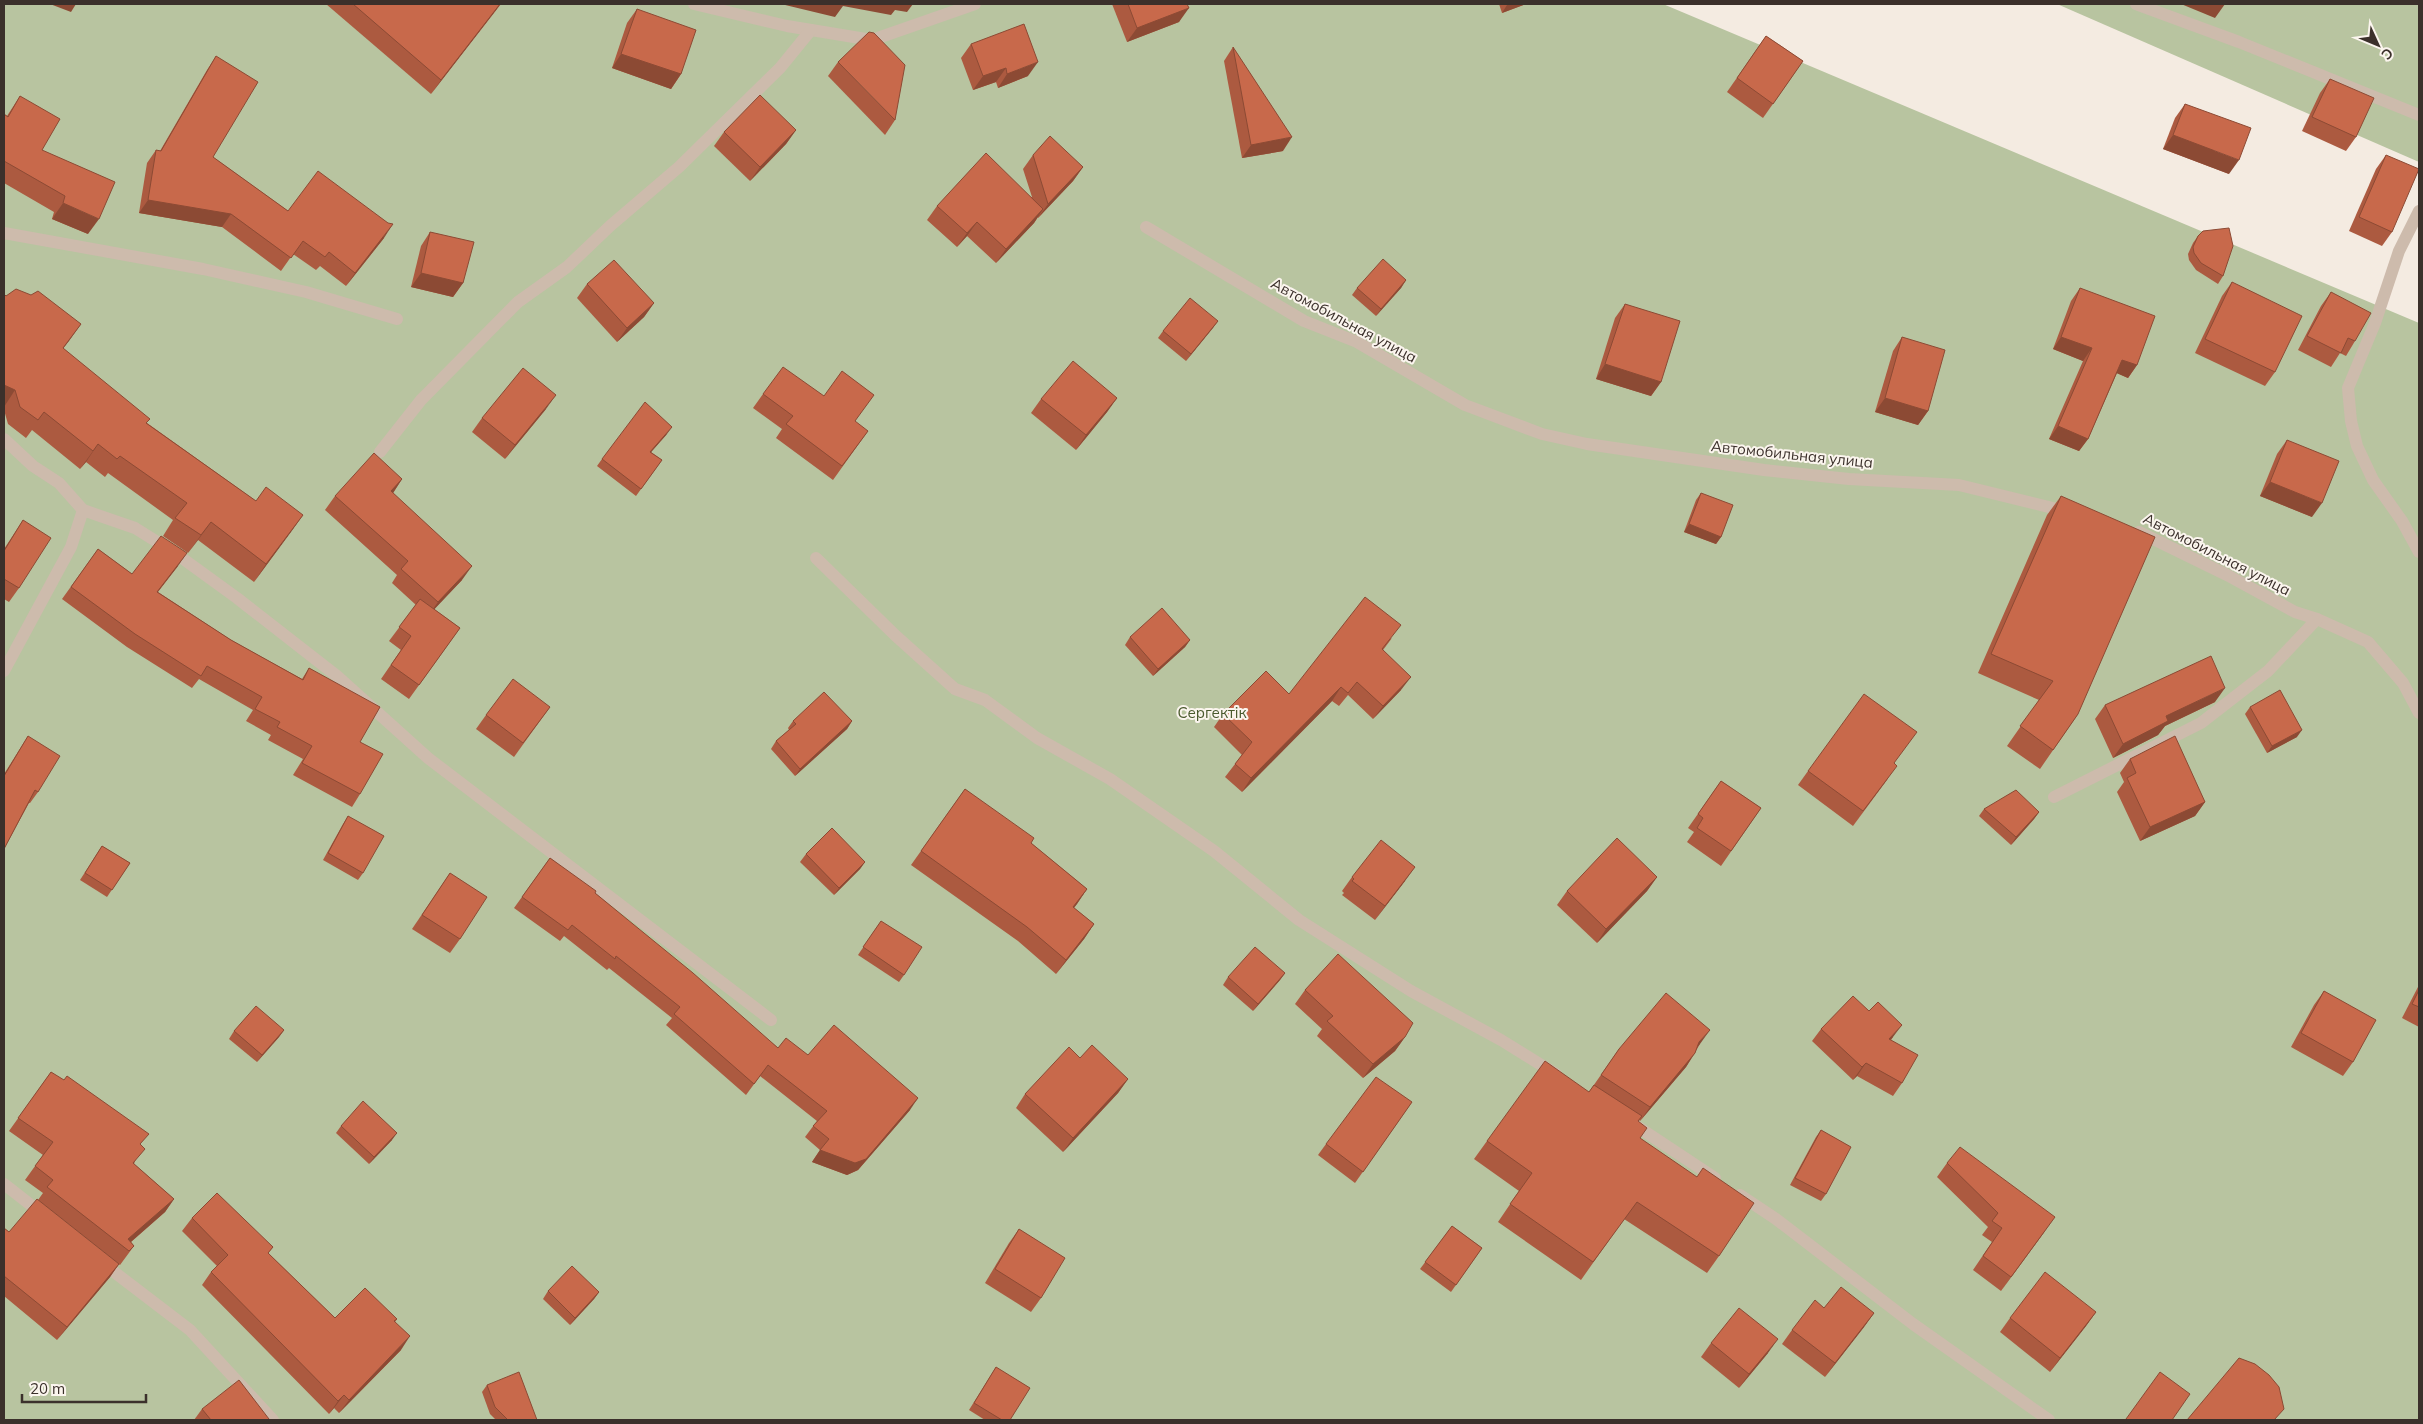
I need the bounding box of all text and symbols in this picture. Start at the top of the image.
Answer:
north arrow [2353,20,2403,70]
text: С [2378,44,2397,64]
street label: Автомобильная улица [1268,273,1420,367]
street label: Автомобильная улица [1710,436,1874,472]
street label: Автомобильная улица [2140,509,2294,599]
park label: Сергектік [1177,703,1248,722]
scale bar [22,1372,146,1404]
text: 20 m [30,1379,65,1398]

